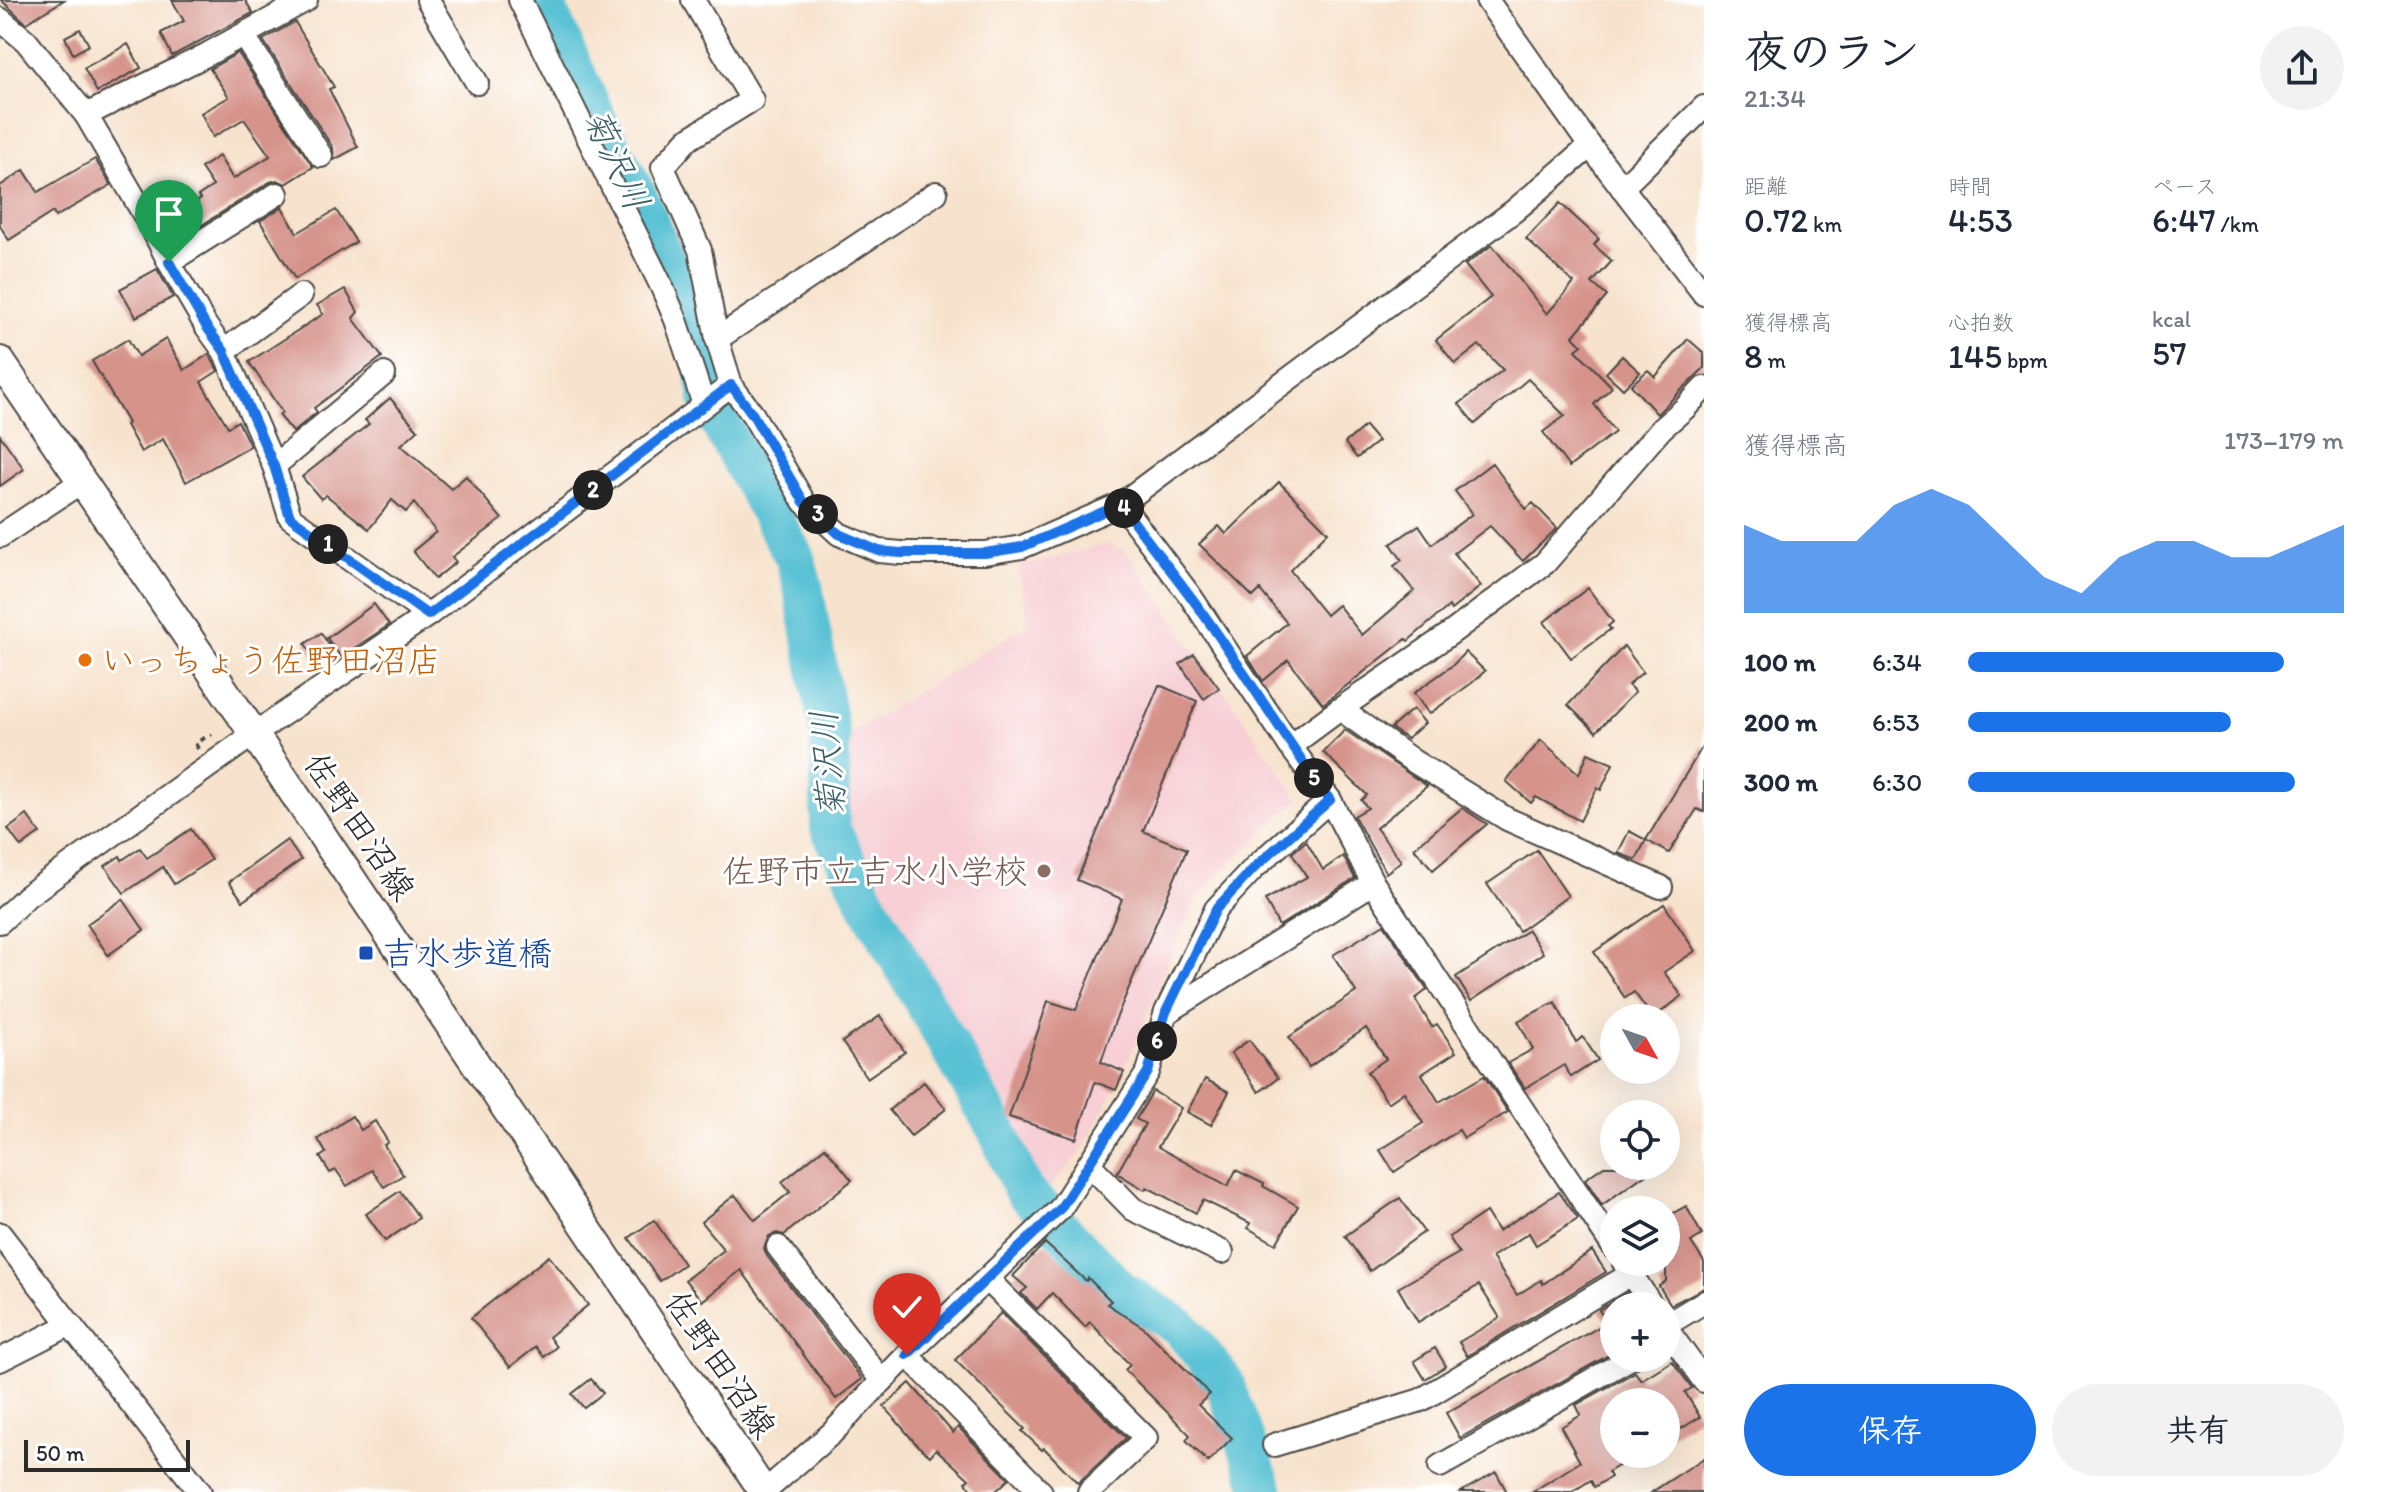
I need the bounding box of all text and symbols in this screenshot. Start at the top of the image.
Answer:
text: 夜のラン [1744,25,1920,78]
button: share [2260,26,2344,110]
text: 21:34 [1744,82,1806,114]
water label: 菊沢川 [574,101,659,217]
text: 距離 [1744,173,1788,200]
text: 時間 [1948,173,1992,200]
text: ペース [2152,173,2217,200]
pin [135,180,203,262]
icon: arrive [147,192,191,236]
text: 0.72 [1744,200,1808,241]
text: 4:53 [1948,200,2013,241]
text: 6:47 [2152,200,2216,241]
text: km [1808,211,1842,238]
text: /km [2216,211,2259,238]
text: kcal [2152,306,2191,333]
text: 獲得標高 [1744,309,1832,336]
text: 心拍数 [1948,309,2014,336]
text: 57 [2152,333,2187,374]
text: 8 [1744,336,1763,377]
text: 145 [1948,336,2002,377]
text: m [1763,347,1786,374]
text: bpm [2002,347,2048,374]
text: 173–179 m [2224,424,2344,456]
text: 獲得標高 [1744,429,1848,461]
pin: 2 [573,470,613,510]
text: 2 [587,476,599,503]
pin: 4 [1104,488,1144,528]
pin: 3 [798,494,838,534]
text: 4 [1117,494,1131,521]
text: 3 [812,500,824,527]
pin: 1 [308,524,348,564]
text: 1 [323,530,333,557]
place label: いっちょう佐野田沼店 [101,640,441,681]
text: 100 m [1744,646,1816,678]
text: 6:34 [1872,646,1922,678]
marker: いっちょう佐野田沼店 [76,651,94,669]
text: 200 m [1744,706,1817,738]
text: 6:53 [1872,706,1920,738]
water label: 菊沢川 [801,708,854,820]
street label: 佐野田沼線 [295,744,424,908]
pin: 5 [1294,758,1334,798]
text: 5 [1308,764,1320,791]
text: 300 m [1744,766,1818,798]
text: 6:30 [1872,766,1922,798]
place label: 佐野市立吉水小学校 [722,851,1028,892]
marker: 佐野市立吉水小学校 [1035,862,1053,880]
place label: 吉水歩道橋 [382,933,552,974]
marker: 吉水歩道橋 [357,944,375,962]
north arrow [1600,1004,1680,1084]
map controls [1600,1004,1680,1468]
pin: 6 [1137,1021,1177,1061]
text: 6 [1151,1027,1163,1054]
button: locate [1600,1100,1680,1180]
button: layers [1600,1196,1680,1276]
pin [873,1273,941,1355]
street label: 佐野田沼線 [656,1282,785,1446]
icon: check [885,1285,929,1329]
button: + [1600,1292,1680,1372]
button: 保存 [1744,1384,2036,1476]
button: 共有 [2052,1384,2344,1476]
button: − [1600,1388,1680,1468]
scale bar [24,1436,190,1472]
text: 50 m [36,1440,85,1467]

